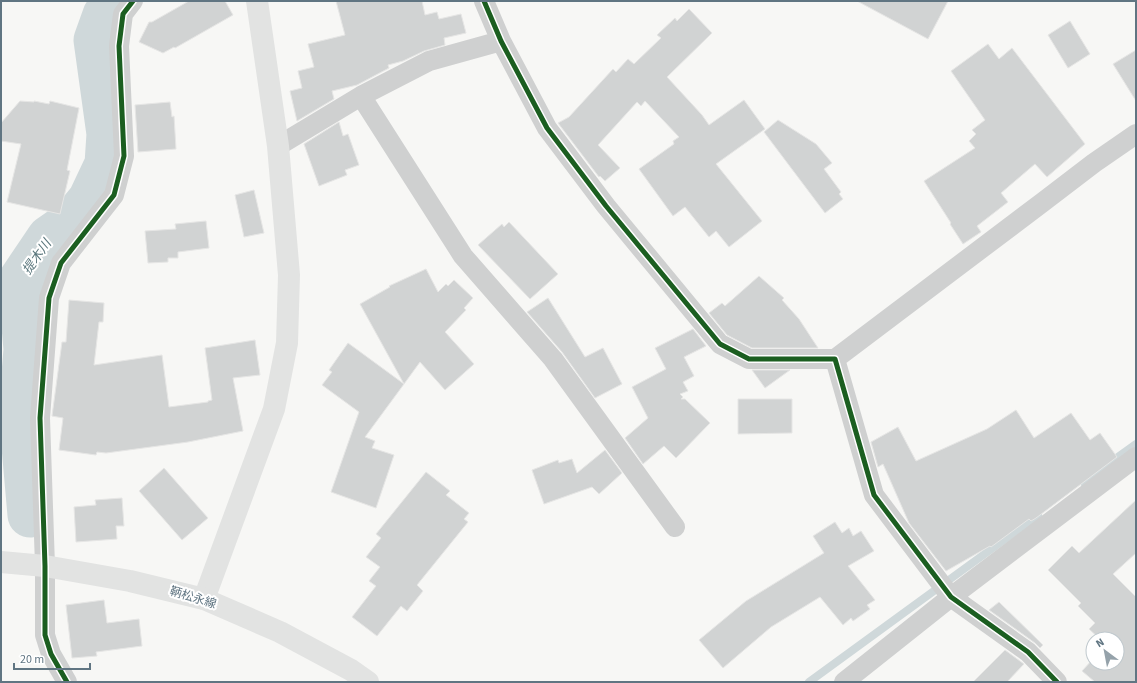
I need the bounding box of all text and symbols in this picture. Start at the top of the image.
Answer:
water label: 提木川 [18,234,57,278]
street label: 鞆松永線 [168,583,218,613]
north arrow [1085,631,1125,671]
text: N [1093,635,1107,651]
scale bar [14,645,90,671]
text: 20 m [20,651,44,668]

